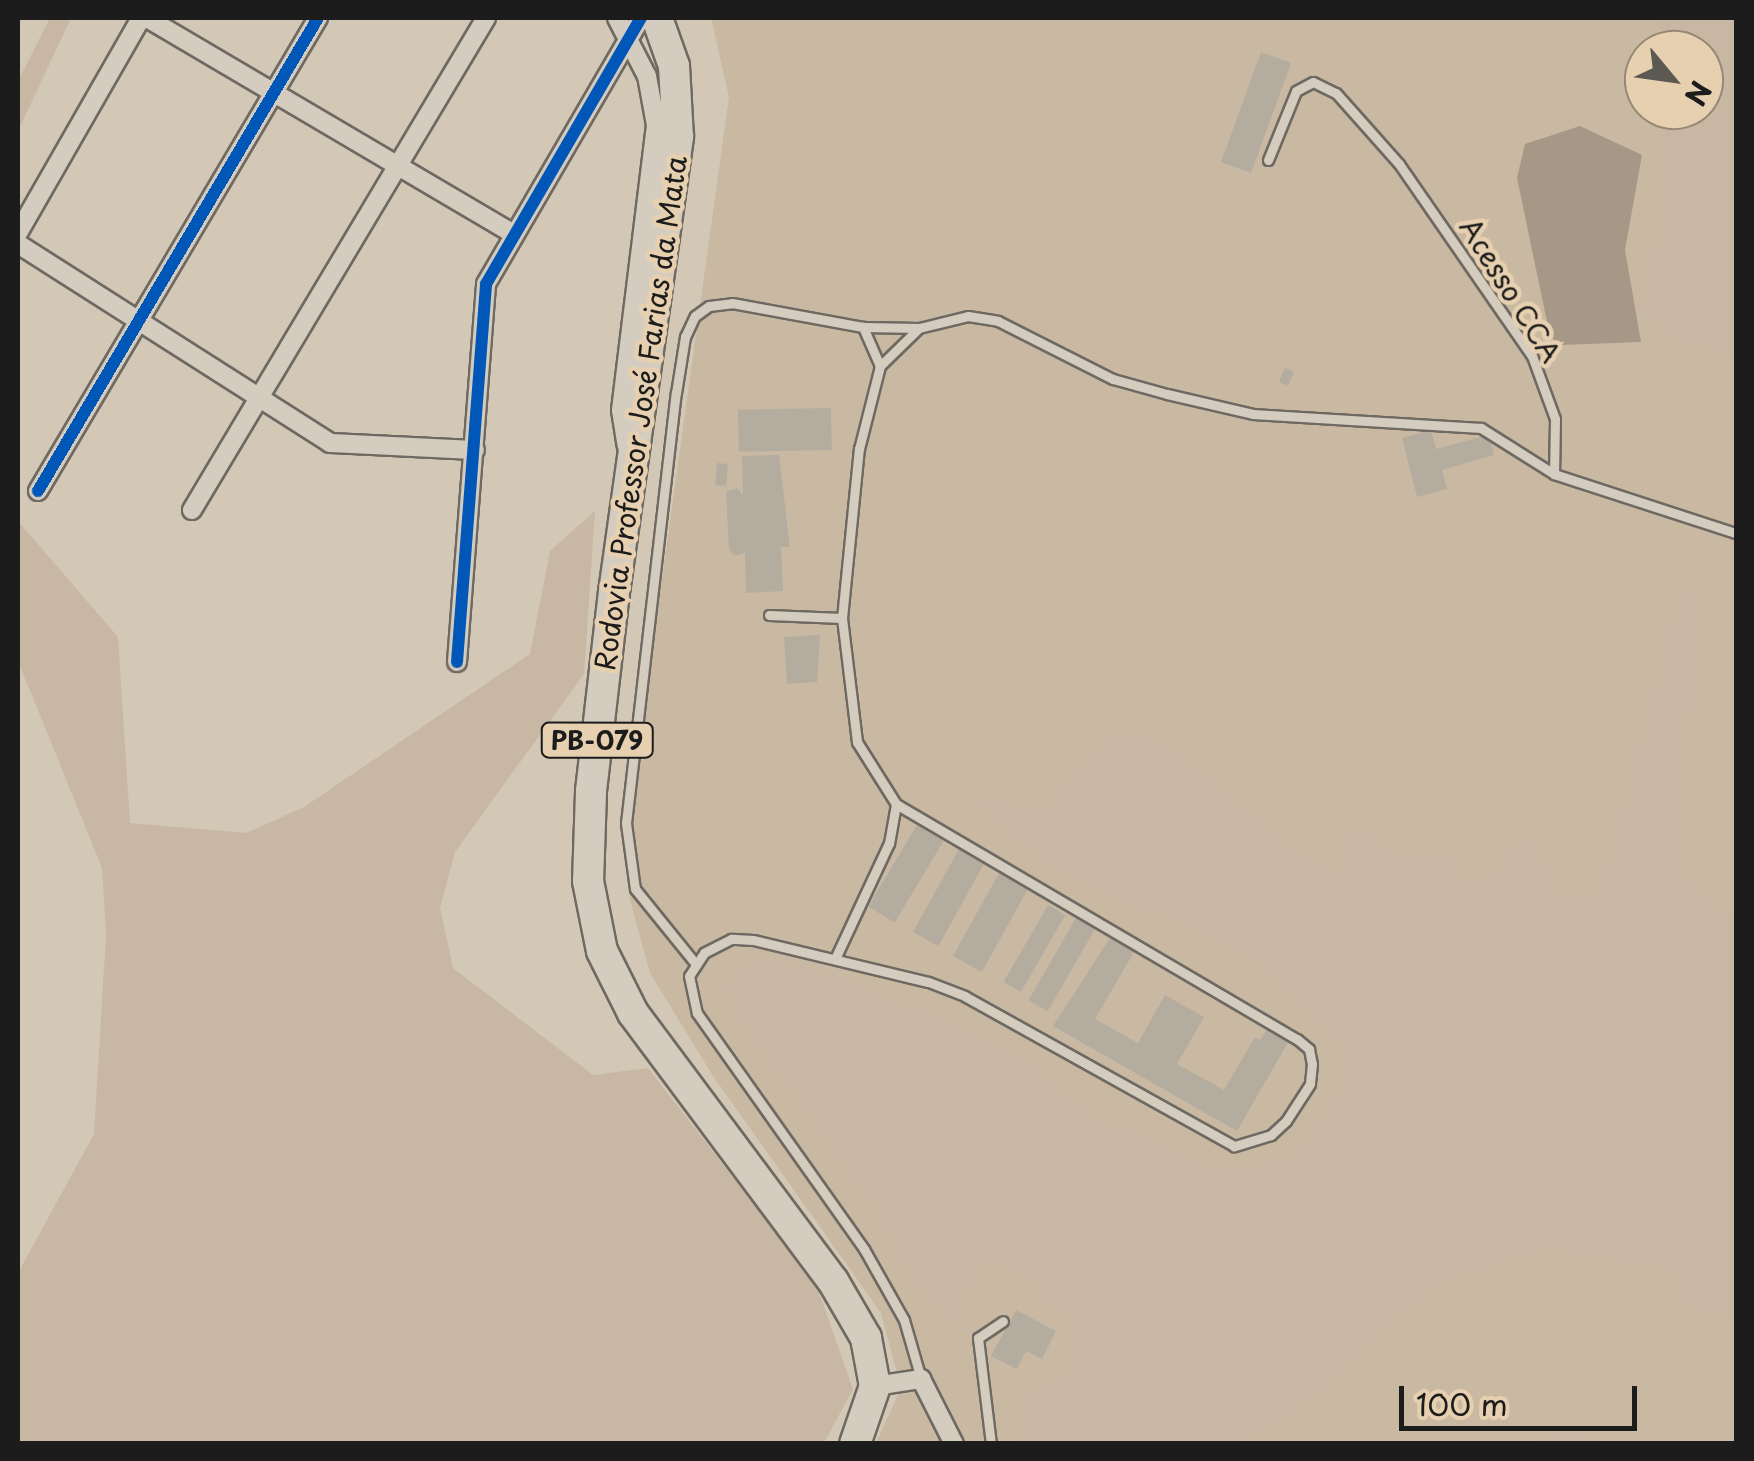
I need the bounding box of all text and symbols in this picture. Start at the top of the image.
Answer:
north arrow [1624,30,1724,130]
text: N [1675,74,1723,114]
street label: Rodovia Professor José Farias da Mata [587,153,693,673]
street label: Acesso CCA [1453,211,1569,369]
road number: PB-079 [540,720,654,760]
scale bar [1404,1366,1642,1428]
text: 100 m [1416,1381,1508,1426]

